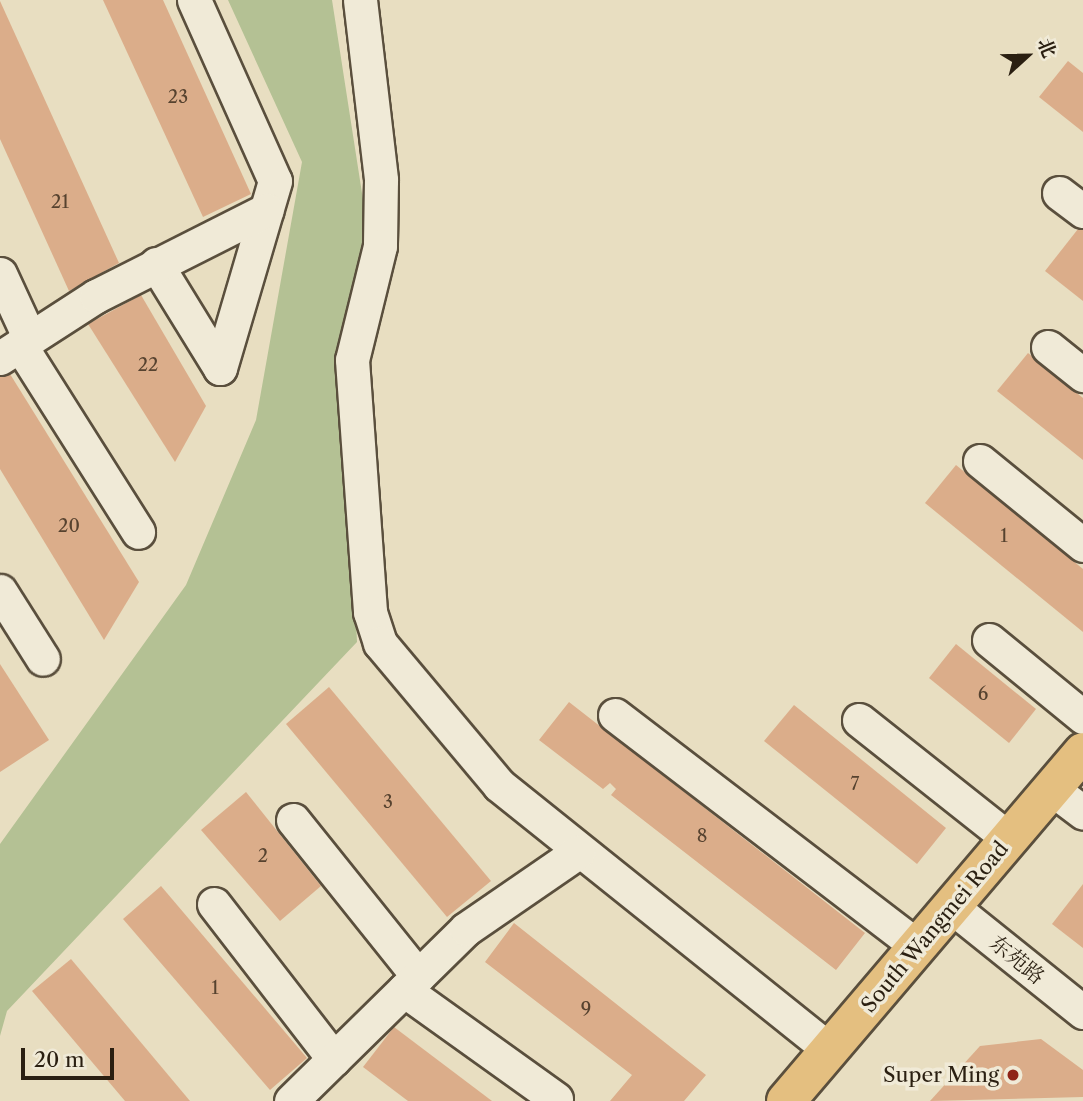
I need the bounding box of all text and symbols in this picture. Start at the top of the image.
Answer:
north arrow [992,21,1062,91]
text: 北 [1033,35,1061,61]
house number: 23 [168,86,188,108]
house number: 21 [51,191,69,213]
house number: 22 [138,354,158,376]
house number: 20 [58,515,80,537]
house number: 1 [1000,525,1008,547]
house number: 6 [978,683,988,705]
house number: 7 [851,773,859,795]
house number: 3 [383,791,393,813]
house number: 8 [697,825,707,847]
street label: South Wangmei Road [856,836,1014,1018]
house number: 2 [258,845,268,867]
street label: 东苑路 [985,930,1049,990]
house number: 1 [211,977,219,999]
house number: 9 [581,998,591,1020]
scale bar [24,1034,117,1078]
text: 20 m [34,1047,85,1072]
place label: Super Ming [883,1062,999,1088]
marker: Super Ming [1005,1067,1021,1083]

